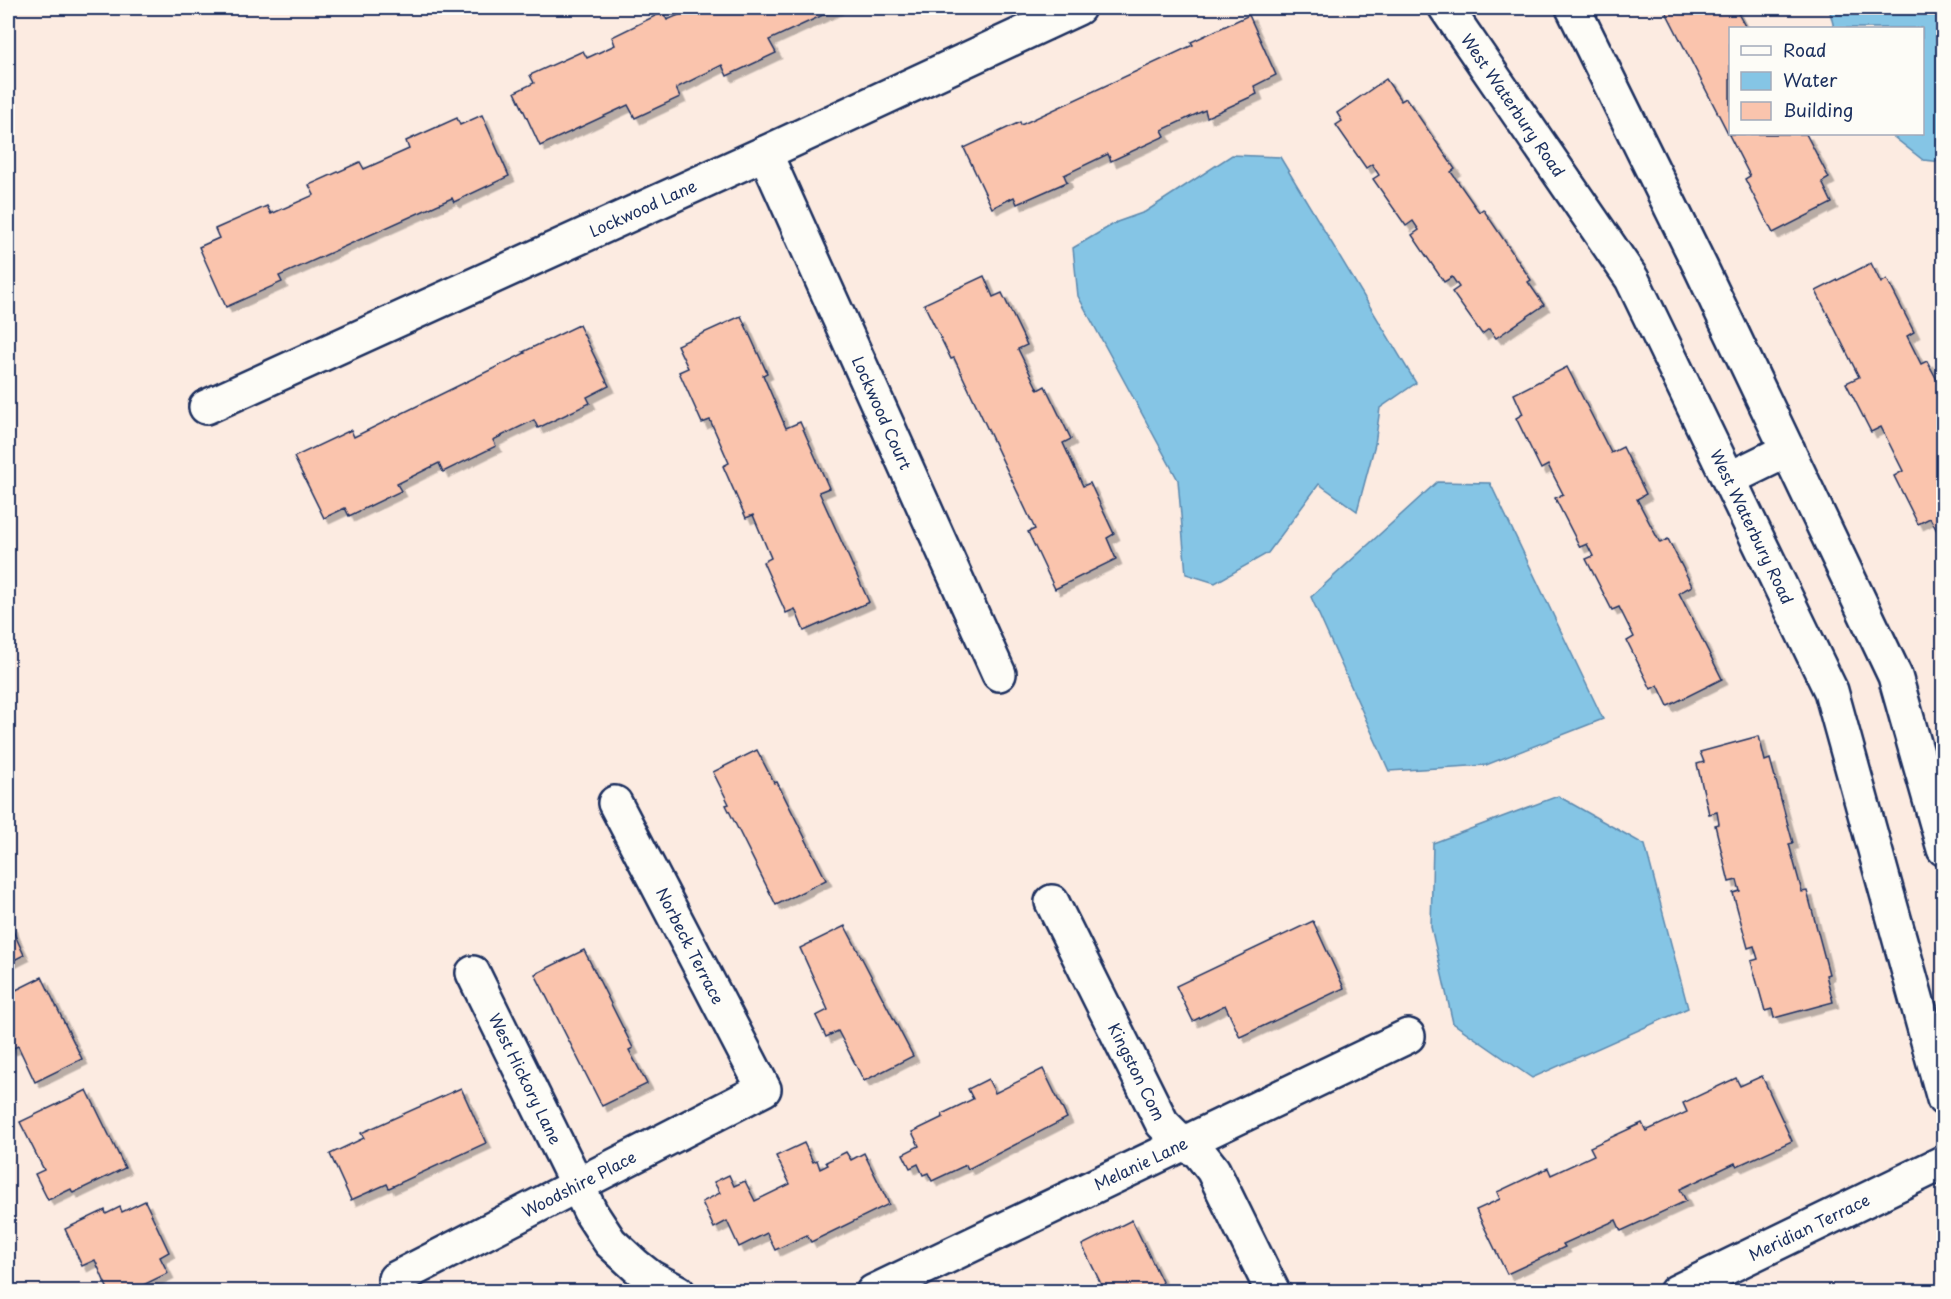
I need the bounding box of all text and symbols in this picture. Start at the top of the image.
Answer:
legend [1729,27,1924,135]
street label: West Waterbury Road [1456,28,1571,181]
text: Road [1783,36,1827,63]
text: Water [1783,66,1838,93]
text: Building [1783,96,1853,123]
street label: Lockwood Lane [585,173,700,242]
street label: Lockwood Court [847,352,919,474]
street label: West Waterbury Road [1705,445,1800,608]
street label: Norbeck Terrace [651,883,731,1008]
street label: West Hickory Lane [484,1009,568,1148]
street label: Kingston Com [1103,1019,1172,1125]
street label: Melanie Lane [1090,1130,1191,1196]
street label: Woodshire Place [517,1144,640,1223]
street label: Meridian Terrace [1744,1187,1873,1266]

